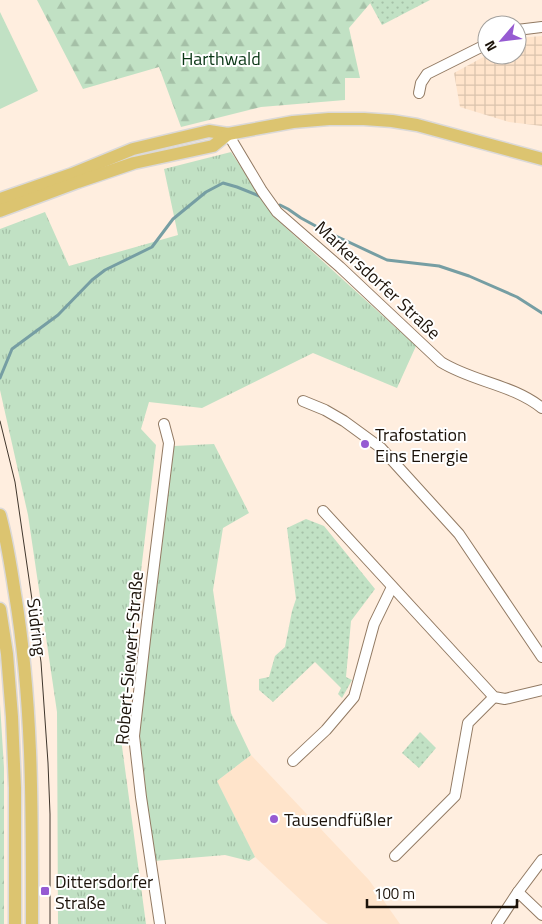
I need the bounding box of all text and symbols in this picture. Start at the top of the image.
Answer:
north arrow [477,15,527,65]
text: N [479,37,502,56]
park label: Harthwald [181,45,261,72]
street label: Markersdorfer Straße [309,214,447,346]
place label: Trafostation Eins Energie [375,421,468,469]
marker: Trafostation Eins Energie [359,438,371,450]
street label: Robert-Siewert-Straße [108,570,150,746]
street label: Südring [20,597,54,657]
place label: Tausendfüßler [284,806,392,833]
marker: Tausendfüßler [268,813,280,825]
place label: Dittersdorfer Straße [55,868,153,916]
scale bar [367,876,517,908]
text: 100 m [374,882,415,905]
marker: Dittersdorfer Straße [39,885,51,897]

